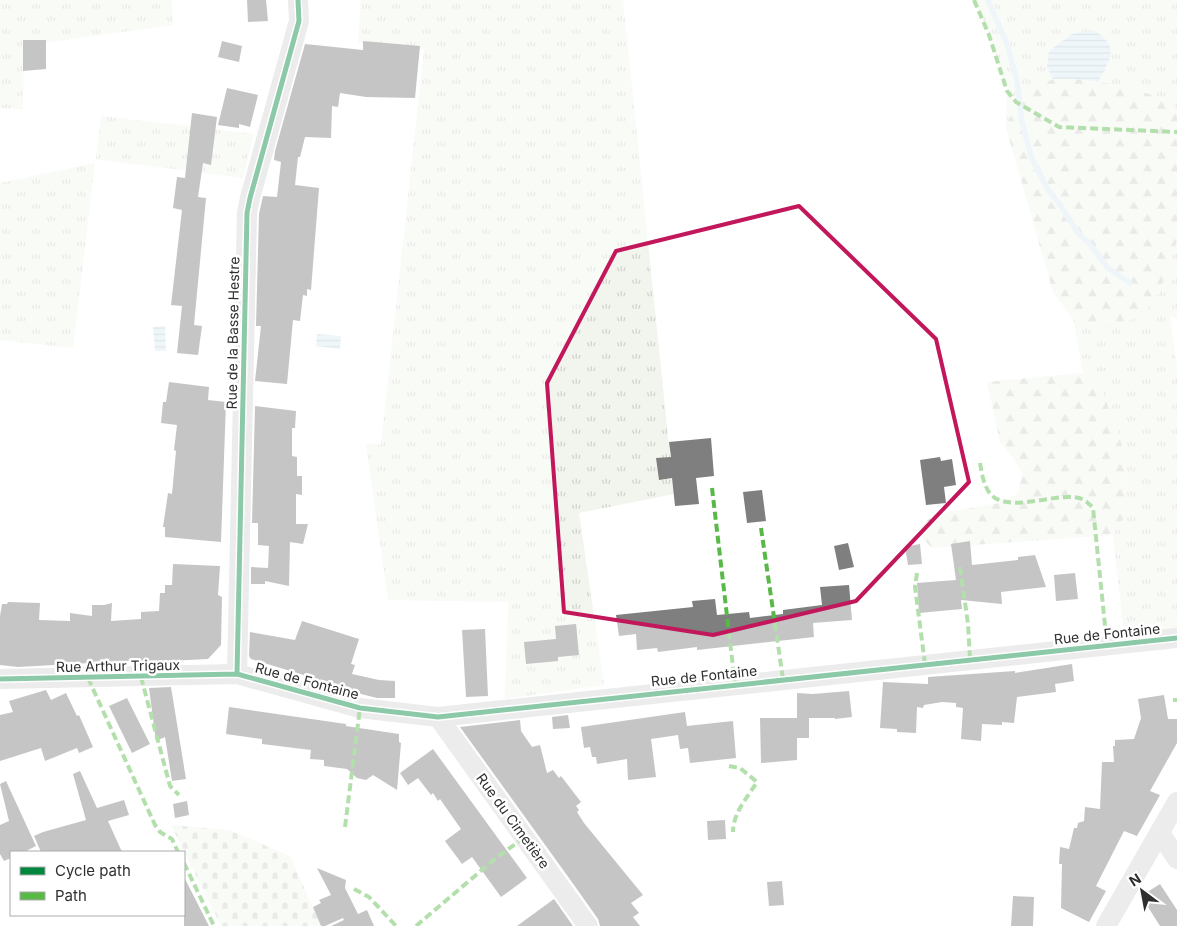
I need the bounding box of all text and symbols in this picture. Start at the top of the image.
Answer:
street label: Rue de la Basse Hestre [223,256,242,410]
street label: Rue de Fontaine [1053,619,1161,648]
street label: Rue Arthur Trigaux [56,656,181,675]
street label: Rue de Fontaine [253,658,361,703]
street label: Rue de Fontaine [650,661,758,690]
street label: Rue du Cimetière [473,770,554,872]
legend [10,851,185,916]
text: Cycle path [55,861,131,880]
north arrow [1117,866,1167,916]
text: N [1126,870,1144,890]
text: Path [55,886,87,905]

